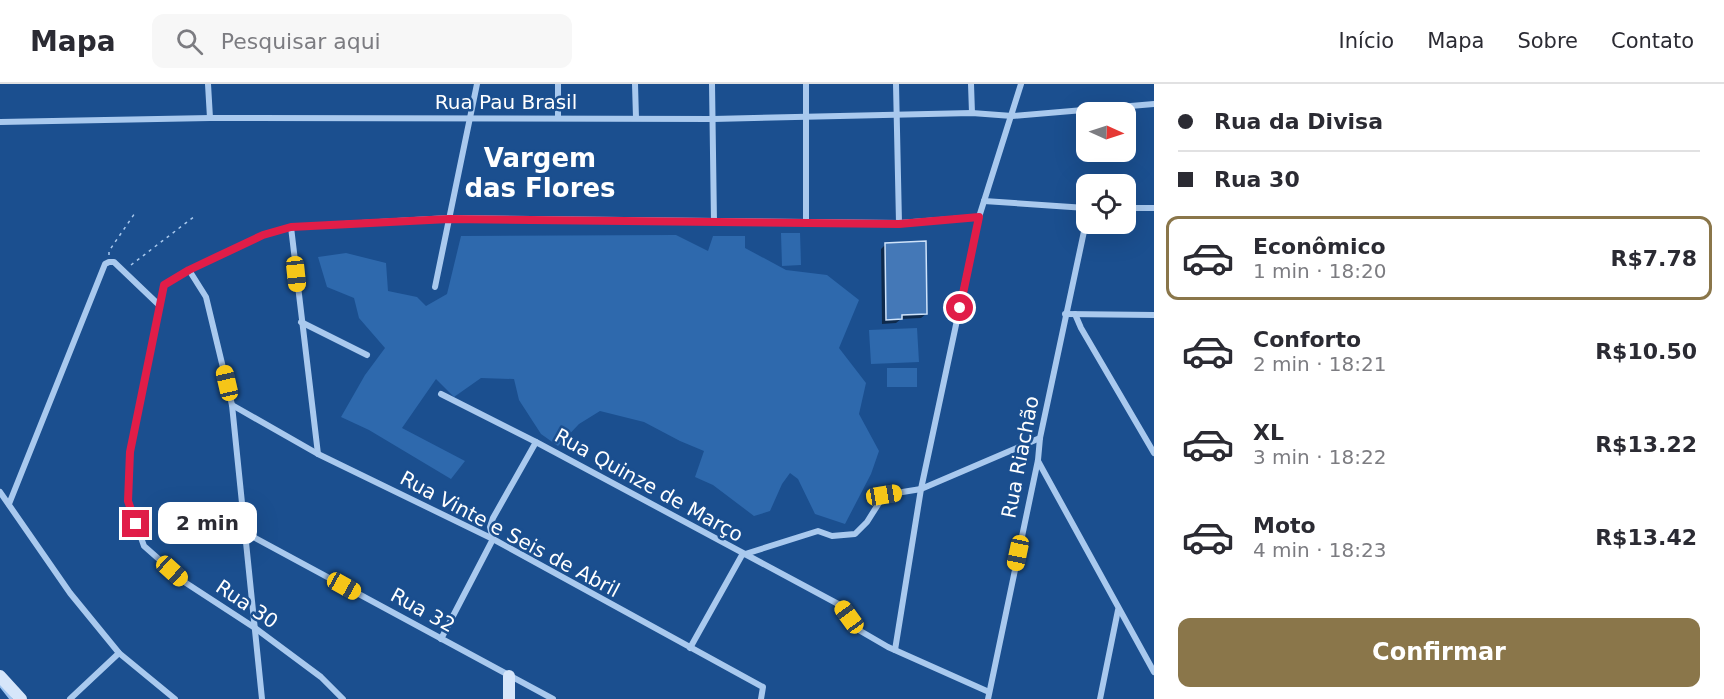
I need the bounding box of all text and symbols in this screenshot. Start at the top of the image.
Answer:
search box [152,14,572,68]
text: Mapa [30,25,116,58]
icon: search [173,25,206,58]
text: Pesquisar aqui [221,29,381,54]
text: Início [1339,29,1394,53]
text: Mapa [1427,29,1484,53]
text: Sobre [1517,29,1578,53]
text: Contato [1611,29,1694,53]
street label: Rua Pau Brasil [435,90,577,114]
north arrow [1076,102,1136,162]
map controls [1076,102,1136,234]
text: Rua da Divisa [1214,109,1383,134]
district label: Vargem das Flores [464,143,616,203]
text: Rua 30 [1214,167,1300,192]
button: locate [1076,174,1136,234]
icon: car [1181,231,1235,285]
text: Econômico [1253,234,1386,259]
text: R$7.78 [1610,246,1697,271]
car [285,255,307,293]
text: 1 min · 18:20 [1253,259,1387,283]
route start [946,294,973,321]
icon: car [1181,324,1235,378]
text: Conforto [1253,327,1361,352]
text: R$10.50 [1595,339,1697,364]
text: 2 min · 18:21 [1253,352,1387,376]
car [214,363,240,403]
street label: Rua Riachão [996,394,1044,520]
icon: car [1181,417,1235,471]
text: XL [1253,420,1284,445]
street label: Rua Quinze de Março [550,423,748,547]
text: R$13.22 [1595,432,1697,457]
text: 3 min · 18:22 [1253,445,1387,469]
street label: Rua Vinte e Seis de Abril [396,466,624,602]
car [865,483,903,507]
callout: 2 min [157,503,256,545]
route end [122,510,149,537]
icon: car [1181,510,1235,564]
text: 2 min [176,511,239,535]
text: Moto [1253,513,1316,538]
text: R$13.42 [1595,525,1697,550]
car [1005,534,1031,572]
text: 4 min · 18:23 [1253,538,1387,562]
car [153,552,191,590]
car [324,569,364,603]
street label: Rua 30 [211,575,283,633]
street label: Rua 32 [387,583,459,637]
car [831,597,867,637]
button: Confirmar [1178,618,1700,687]

